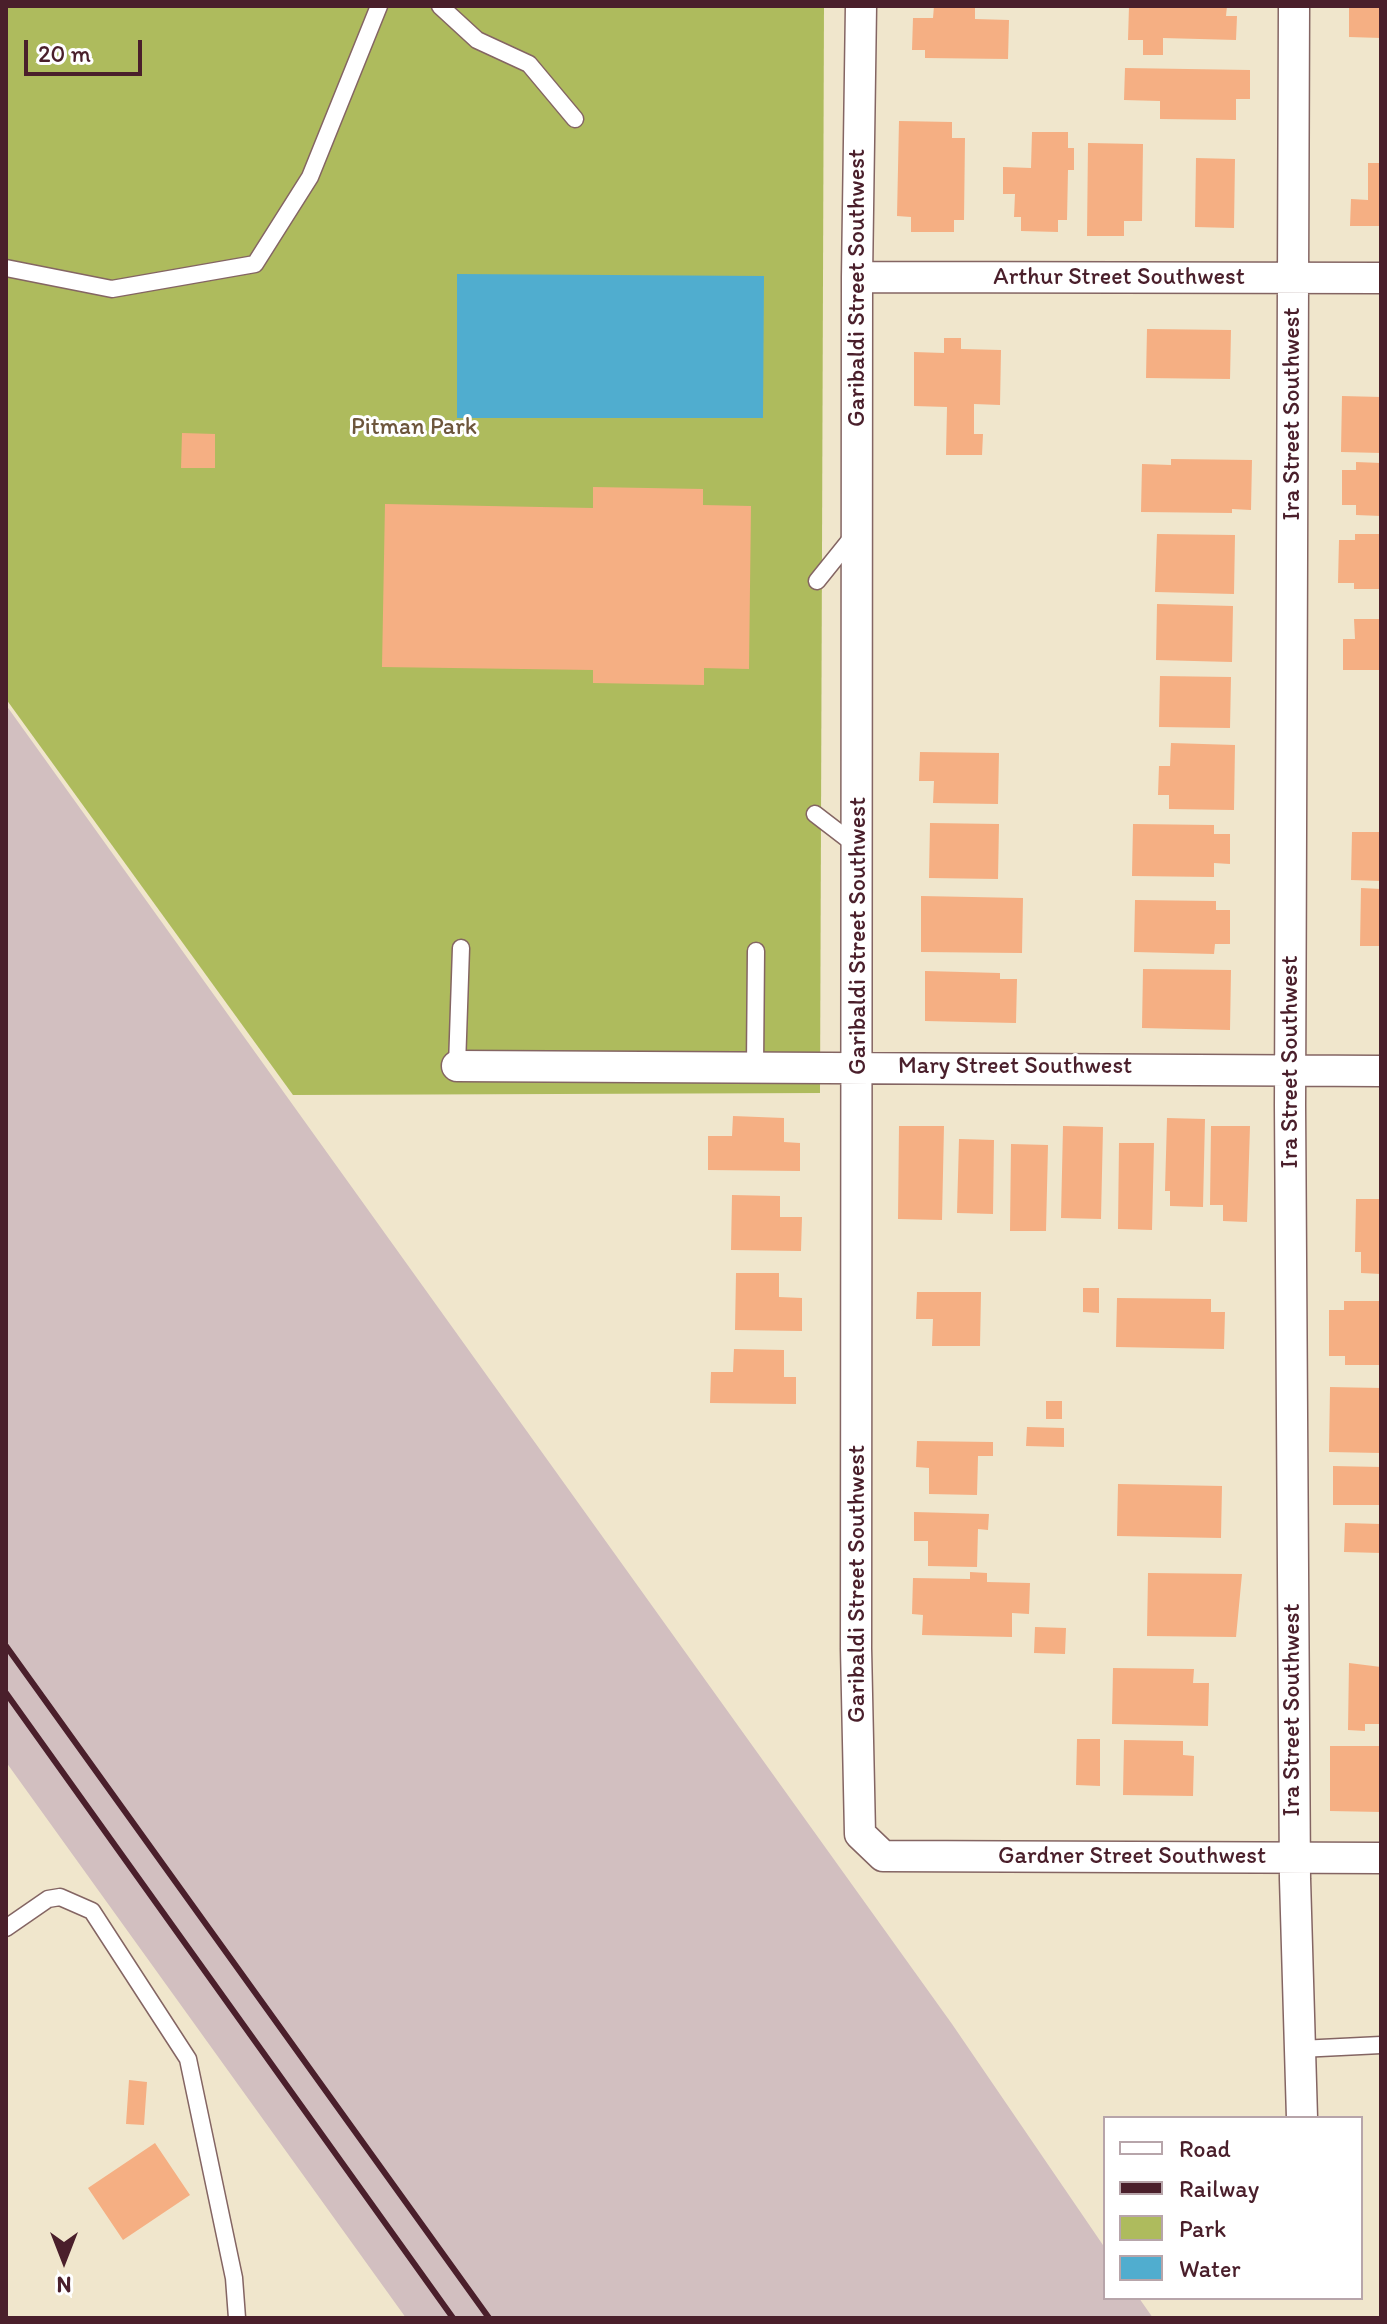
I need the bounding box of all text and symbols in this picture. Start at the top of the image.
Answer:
scale bar [28,24,146,74]
text: 20 m [38,39,91,68]
street label: Garibaldi Street Southwest [844,149,872,427]
street label: Arthur Street Southwest [993,264,1245,292]
street label: Ira Street Southwest [1279,308,1307,520]
park label: Pitman Park [351,414,477,442]
street label: Garibaldi Street Southwest [845,797,873,1075]
street label: Ira Street Southwest [1277,956,1305,1168]
street label: Mary Street Southwest [898,1053,1132,1081]
street label: Garibaldi Street Southwest [844,1445,872,1723]
street label: Ira Street Southwest [1279,1604,1307,1816]
street label: Gardner Street Southwest [998,1843,1266,1871]
legend [1103,2116,1363,2300]
text: Road [1179,2134,1231,2163]
text: Railway [1179,2174,1259,2203]
text: Park [1179,2214,1226,2243]
north arrow [24,2220,104,2300]
text: Water [1179,2254,1241,2283]
text: N [57,2271,71,2298]

